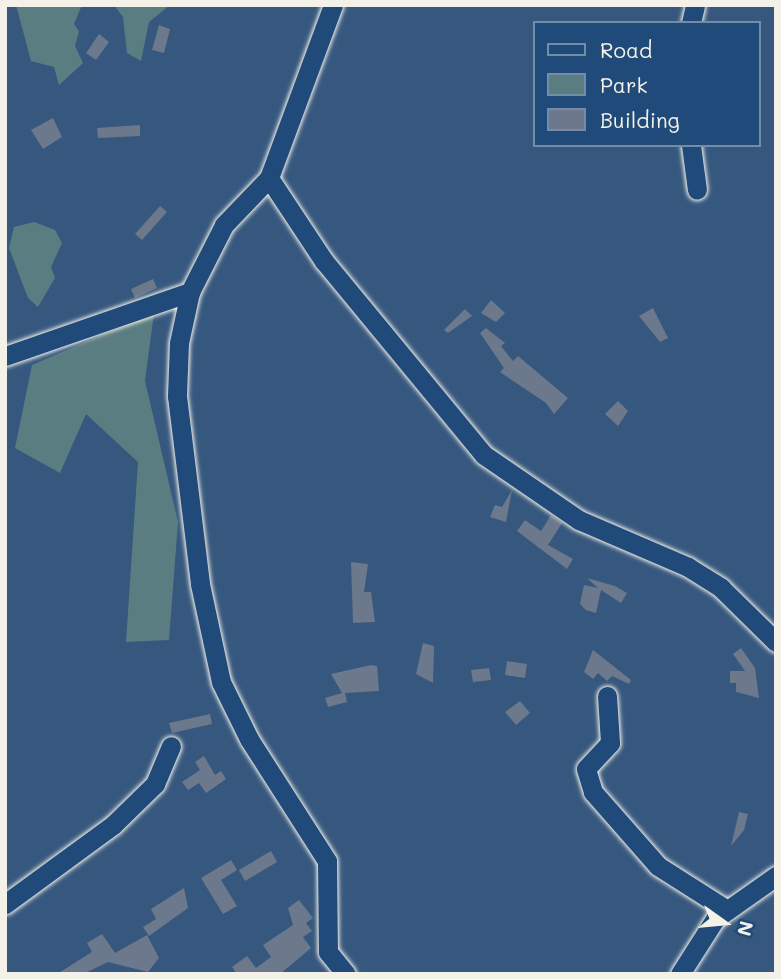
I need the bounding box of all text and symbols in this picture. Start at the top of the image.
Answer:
legend [532,21,760,147]
text: Road [600,36,652,63]
text: Park [600,71,648,98]
text: Building [600,106,680,133]
north arrow [690,888,760,958]
text: N [732,918,760,939]

